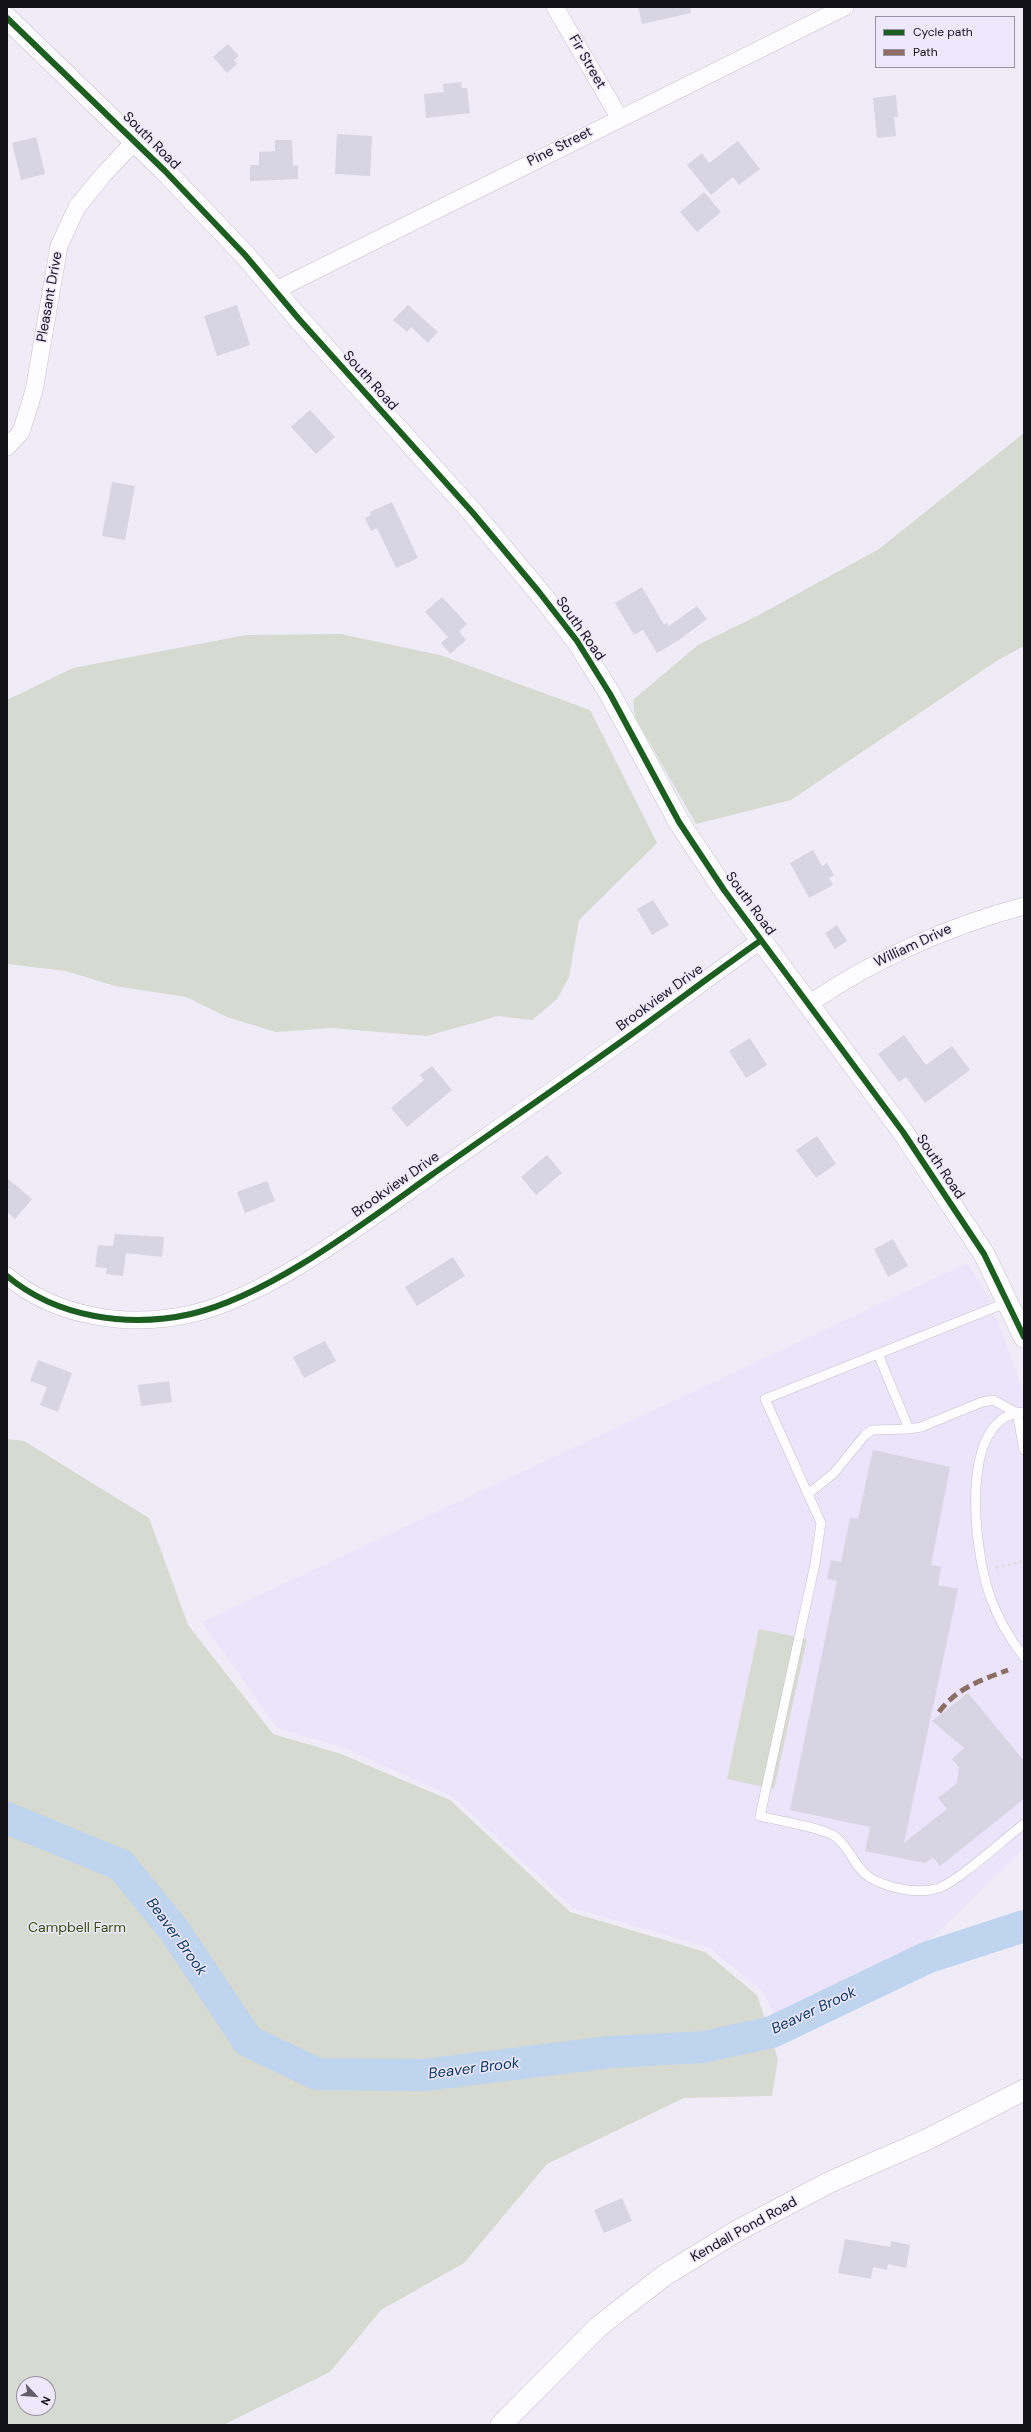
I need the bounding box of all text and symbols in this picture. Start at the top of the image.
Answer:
legend [875,16,1015,68]
text: Cycle path [913,24,973,40]
street label: Fir Street [565,32,609,92]
text: Path [913,44,938,60]
street label: South Road [119,109,183,173]
street label: Pine Street [525,123,595,171]
street label: Pleasant Drive [34,250,66,344]
street label: South Road [339,348,401,414]
street label: South Road [552,594,608,664]
street label: South Road [721,869,779,939]
street label: William Drive [872,921,954,971]
street label: Brookview Drive [613,961,707,1035]
street label: South Road [912,1132,968,1202]
street label: Brookview Drive [349,1149,443,1221]
water label: Beaver Brook [142,1895,210,1979]
park label: Campbell Farm [28,1920,126,1936]
water label: Beaver Brook [769,1983,859,2039]
water label: Beaver Brook [427,2054,521,2084]
street label: Kendall Pond Road [688,2194,800,2266]
north arrow [16,2376,56,2416]
text: N [38,2394,54,2408]

